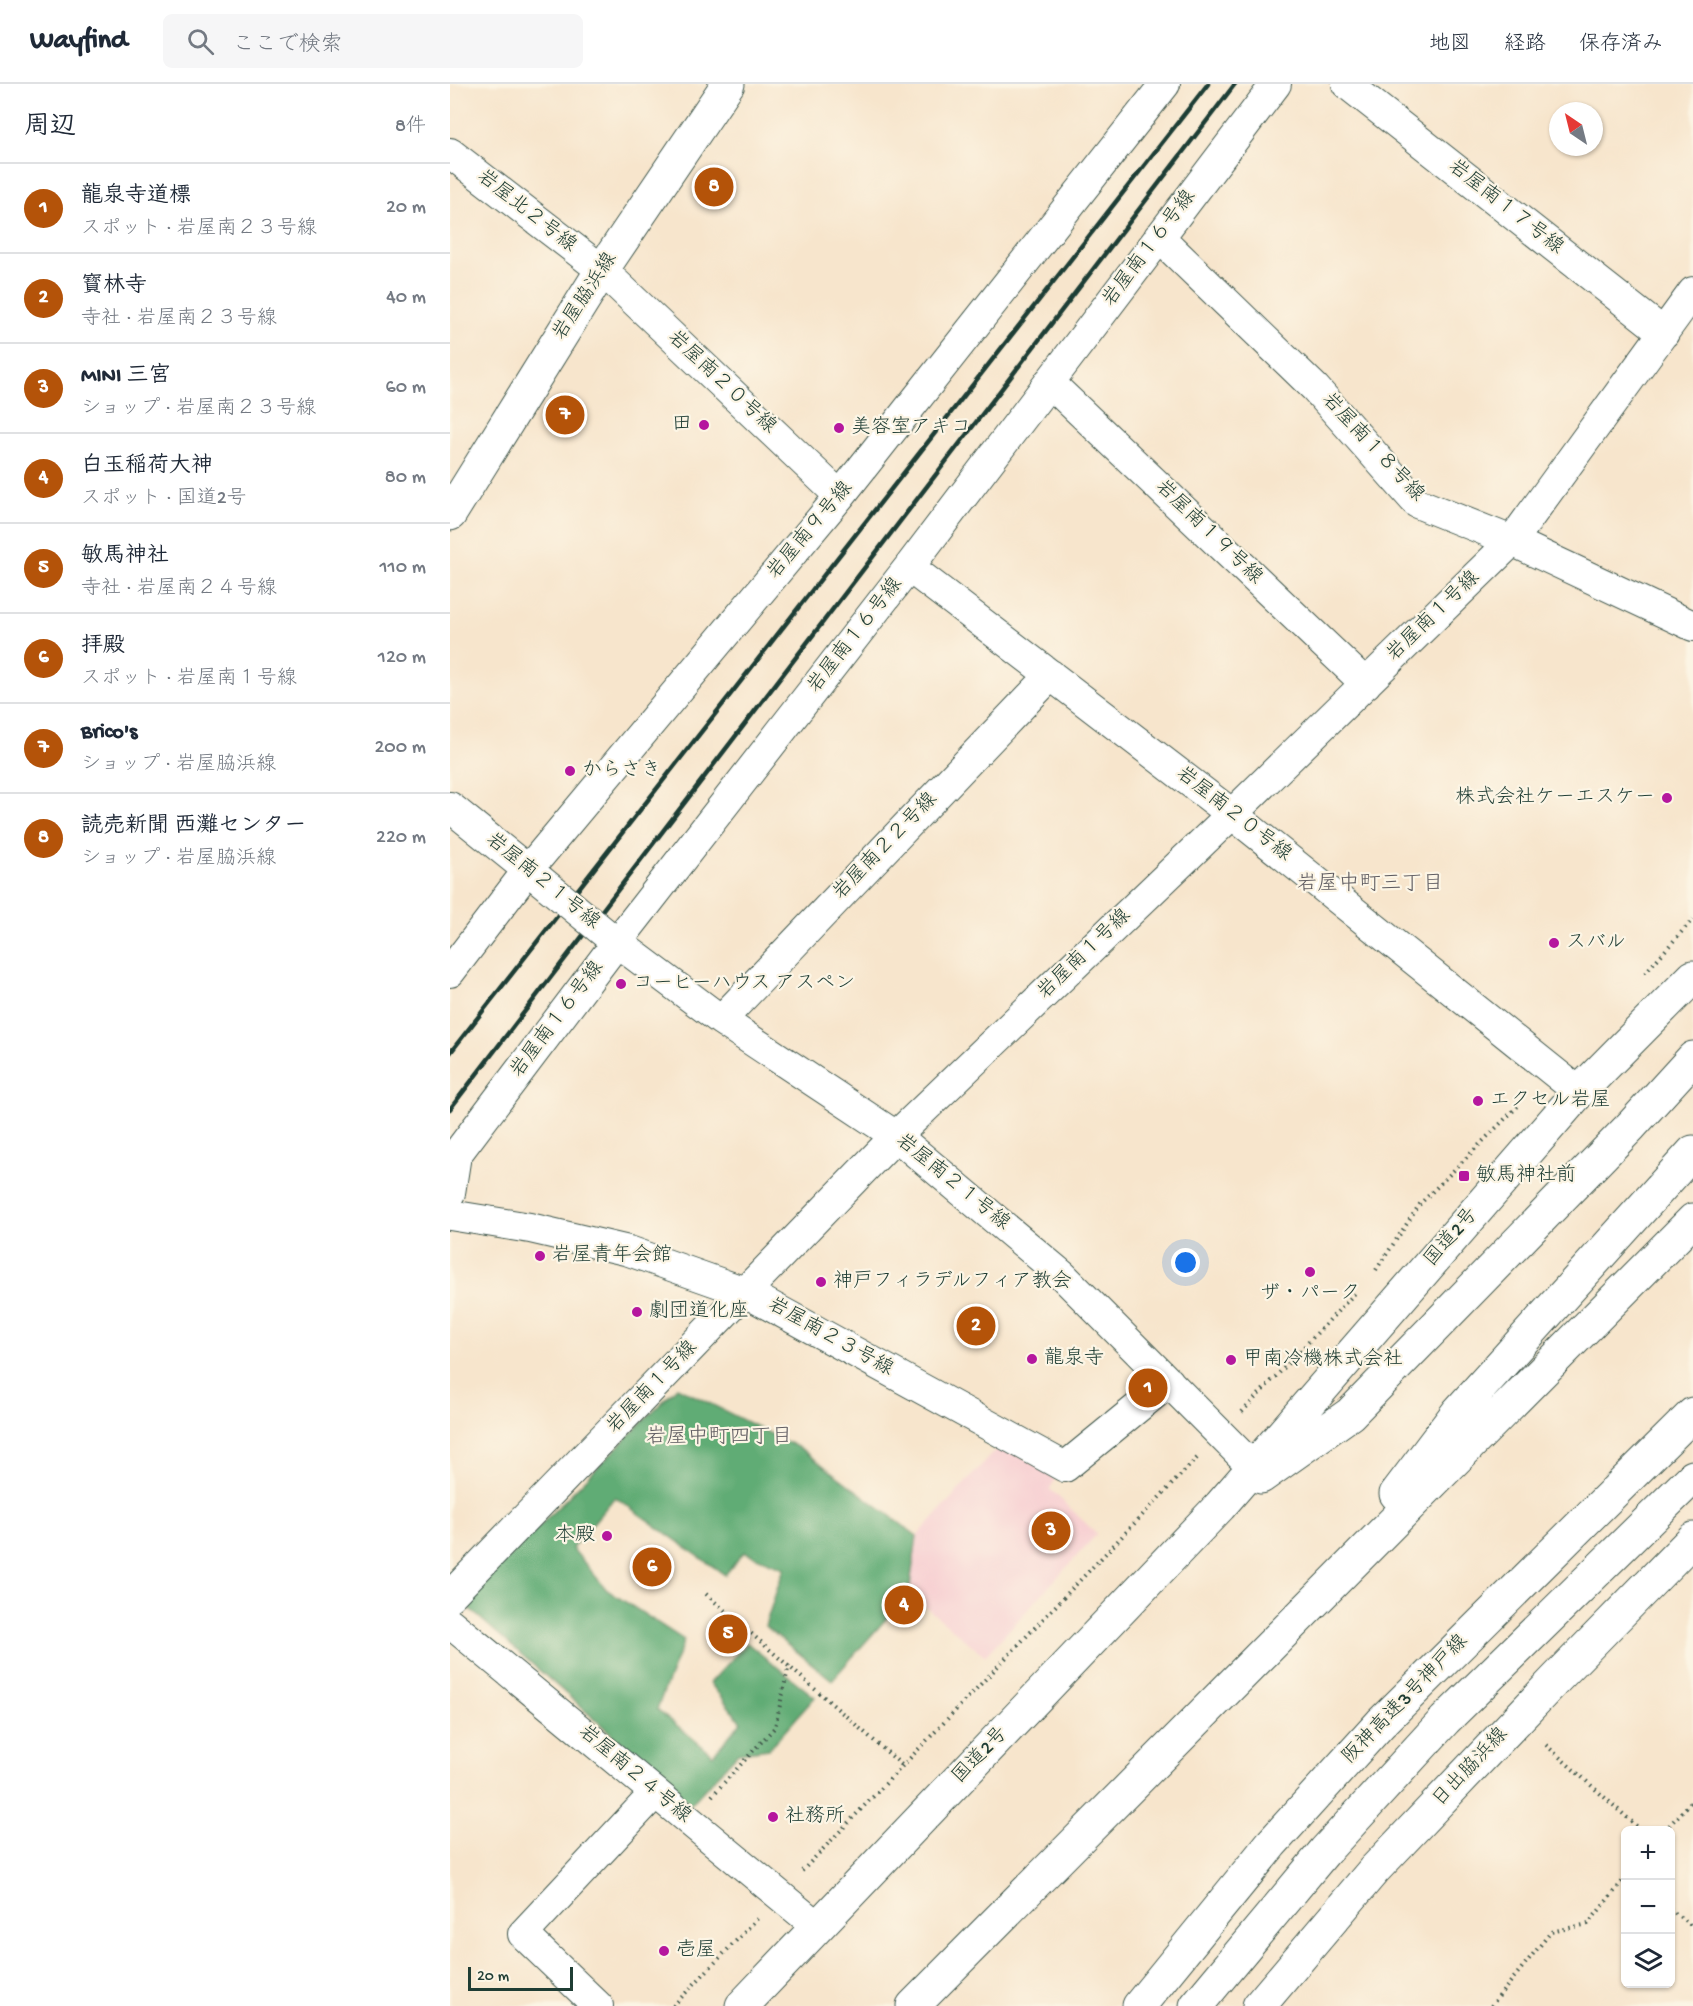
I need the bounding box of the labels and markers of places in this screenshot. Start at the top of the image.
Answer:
pin: 8 [694,164,734,210]
pin: 7 [546,392,584,438]
place label: 田 [672,414,692,437]
place label: 美容室アキコ [851,416,971,440]
marker: 田 [697,418,711,432]
marker: 美容室アキコ [832,421,846,435]
place label: からさき [582,759,661,783]
marker: からさき [563,764,577,778]
place label: 株式会社ケーエスケー [1455,785,1655,810]
marker: 株式会社ケーエスケー [1660,791,1674,805]
place label: スバル [1566,932,1626,955]
marker: スバル [1547,936,1561,950]
place label: コーヒーハウス アスペン [633,972,855,996]
marker: コーヒーハウス アスペン [614,977,628,991]
place label: エクセル岩屋 [1490,1089,1611,1113]
marker: エクセル岩屋 [1471,1094,1485,1108]
place label: 敏馬神社前 [1476,1163,1576,1188]
marker: 敏馬神社前 [1457,1169,1471,1183]
place label: 岩屋青年会館 [552,1243,672,1268]
marker: 岩屋青年会館 [533,1249,547,1263]
marker: ザ・パーク [1303,1265,1317,1279]
place label: 神戸フィラデルフィア教会 [833,1269,1072,1294]
marker: 神戸フィラデルフィア教会 [814,1275,828,1289]
place label: ザ・パーク [1260,1283,1360,1306]
place label: 劇団道化座 [649,1299,749,1324]
pin: 2 [956,1304,996,1348]
marker: 劇団道化座 [630,1305,644,1319]
place label: 龍泉寺 [1044,1346,1104,1371]
place label: 甲南冷機株式会社 [1243,1347,1403,1372]
marker: 龍泉寺 [1025,1352,1039,1366]
marker: 甲南冷機株式会社 [1224,1353,1238,1367]
pin: 1 [1128,1366,1168,1410]
pin: 3 [1032,1508,1070,1554]
place label: 本殿 [555,1524,595,1548]
marker: 本殿 [600,1529,614,1543]
pin: 6 [632,1544,672,1590]
pin: 4 [884,1582,924,1628]
pin: 5 [708,1612,748,1656]
place label: 社務所 [785,1804,845,1829]
marker: 社務所 [766,1810,780,1824]
place label: 壱屋 [676,1938,716,1963]
marker: 壱屋 [657,1944,671,1958]

